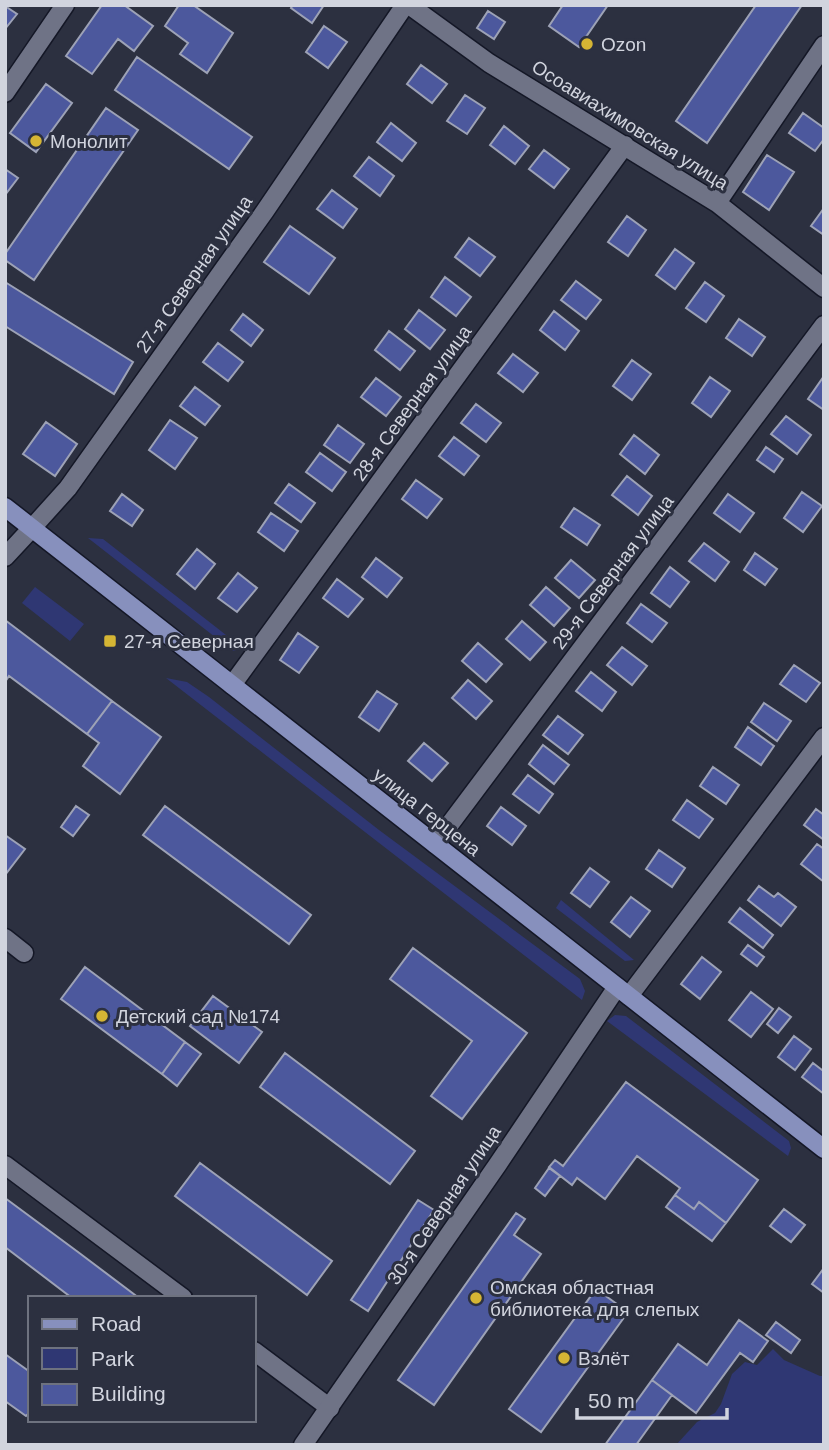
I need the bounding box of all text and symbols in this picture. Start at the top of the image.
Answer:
place label: Ozon [601,34,646,55]
marker: Ozon [579,36,595,52]
street label: Осоавиахимовская улица [528,56,732,194]
place label: Монолит [50,131,128,152]
marker: Монолит [28,133,44,149]
street label: 27-я Северная улица [132,191,257,357]
street label: 28-я Северная улица [348,321,476,485]
street label: 29-я Северная улица [548,491,678,653]
place label: 27-я Северная [124,631,254,652]
marker: 27-я Северная [102,633,118,649]
street label: улица Герцена [369,764,485,861]
place label: Детский сад №174 [116,1006,281,1027]
marker: Детский сад №174 [94,1008,110,1024]
street label: 30-я Северная улица [383,1121,505,1288]
place label: Омская областная библиотека для слепых [490,1277,700,1320]
marker: Омская областная библиотека для слепых [468,1290,484,1306]
legend [28,1296,256,1422]
text: Road [91,1312,141,1335]
text: Park [91,1347,135,1370]
place label: Взлёт [578,1348,630,1369]
marker: Взлёт [556,1350,572,1366]
scale bar [577,1376,728,1420]
text: Building [91,1382,166,1405]
text: 50 m [588,1389,635,1412]

